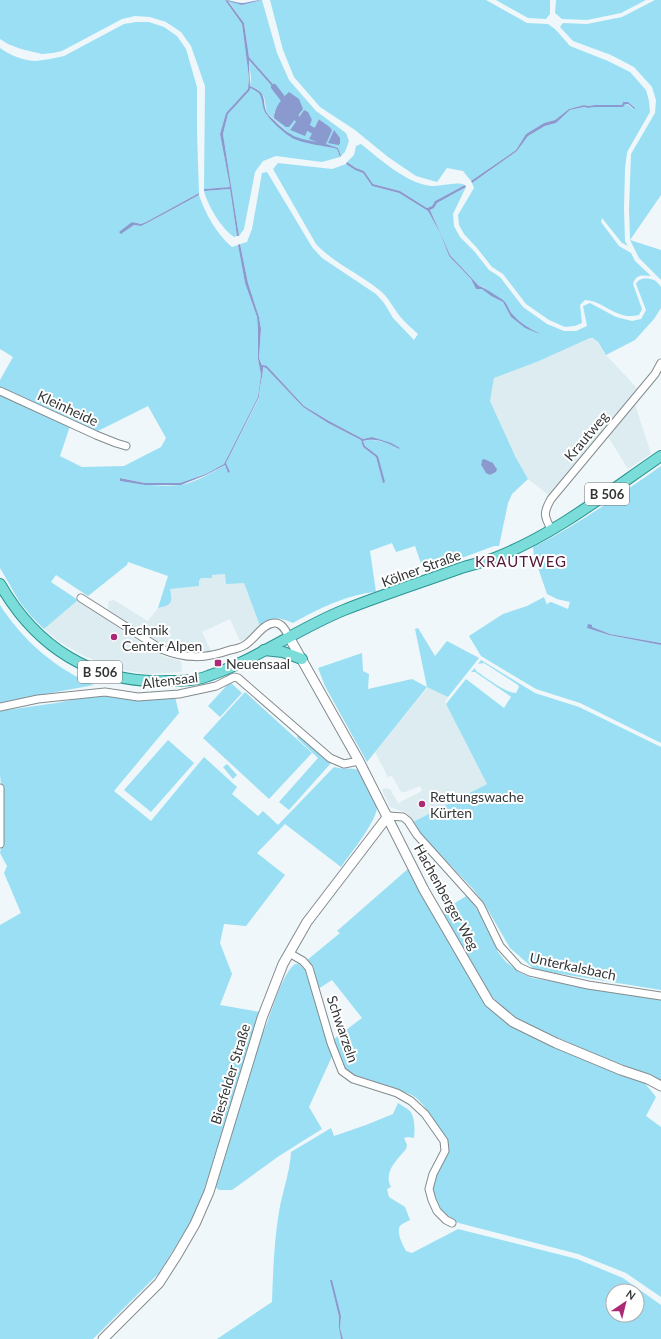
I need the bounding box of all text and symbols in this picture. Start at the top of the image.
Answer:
street label: Kleinheide [35,387,101,429]
street label: Krautweg [560,408,612,464]
road number: B 506 [585,483,629,505]
street label: Kölner Straße [379,546,463,590]
district label: KRAUTWEG [475,552,567,570]
place label: Technik Center Alpen [122,621,202,654]
marker: Technik Center Alpen [109,632,119,642]
place label: Neuensaal [226,655,290,672]
marker: Neuensaal [213,658,223,668]
road number: B 506 [78,661,122,683]
street label: Altensaal [141,668,199,692]
place label: Rettungswache Kürten [430,788,524,821]
marker: Rettungswache Kürten [417,799,427,809]
street label: Hachenberger Weg [411,841,483,953]
street label: Unterkalsbach [528,949,618,983]
street label: Schwarzeln [324,993,362,1065]
street label: Biesfelder Straße [207,1022,253,1126]
north arrow [605,1283,645,1323]
text: N [624,1287,638,1302]

